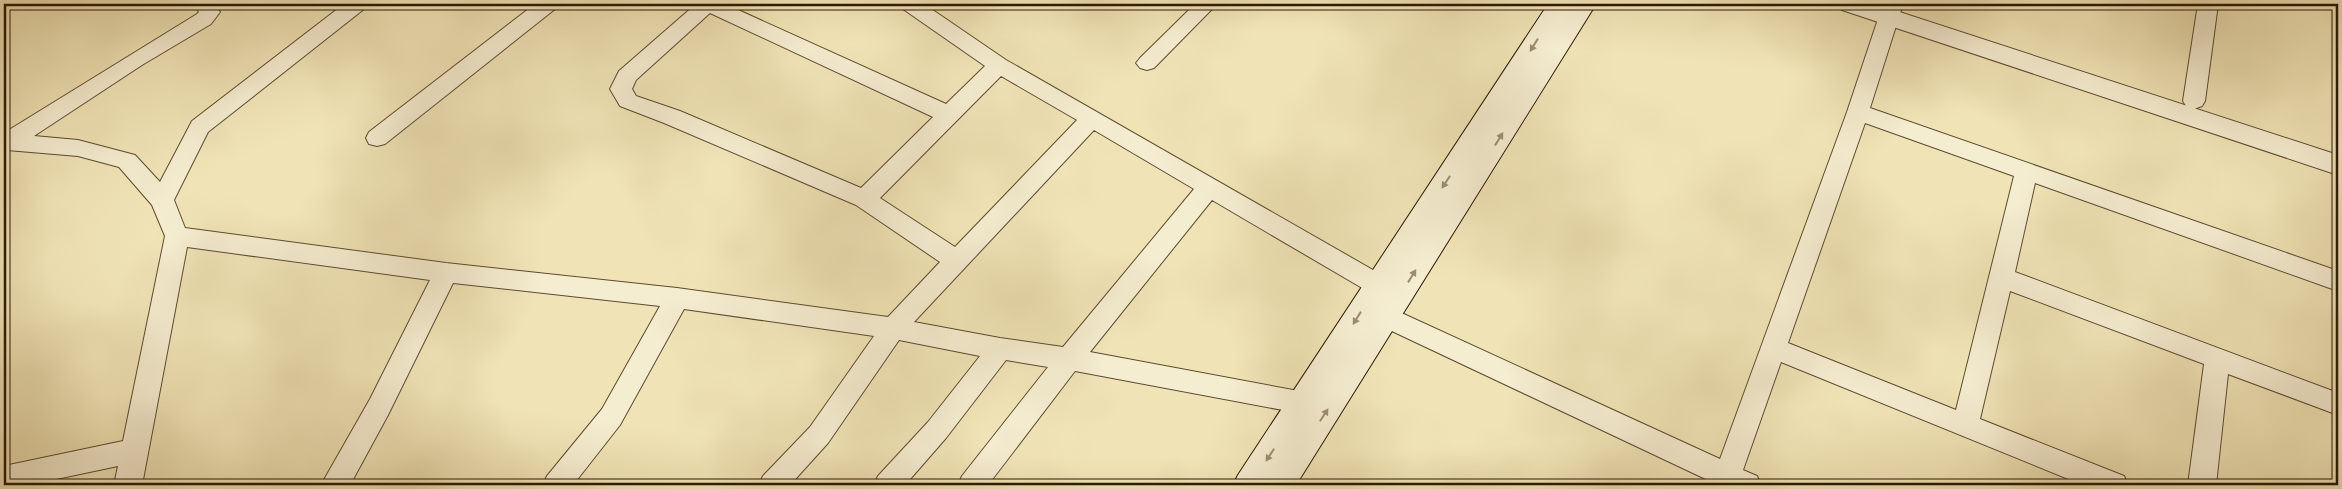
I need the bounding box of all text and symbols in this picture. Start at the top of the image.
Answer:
one-way arrow [1529,38,1539,52]
one-way arrow [1495,132,1504,146]
one-way arrow [1441,175,1451,188]
one-way arrow [1408,270,1417,283]
one-way arrow [1353,311,1362,324]
one-way arrow [1320,408,1329,421]
one-way arrow [1265,448,1274,461]

